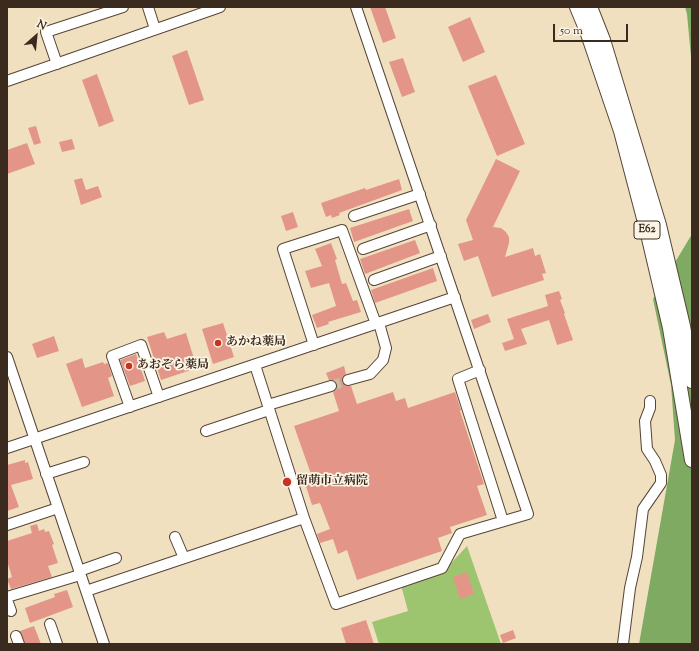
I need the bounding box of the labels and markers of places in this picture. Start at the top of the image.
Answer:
place label: あかね薬局 [226,336,286,350]
marker: あかね薬局 [213,338,223,348]
place label: あおぞら薬局 [137,359,209,373]
marker: あおぞら薬局 [124,361,134,371]
place label: 留萌市立病院 [296,475,368,489]
marker: 留萌市立病院 [281,476,293,488]

